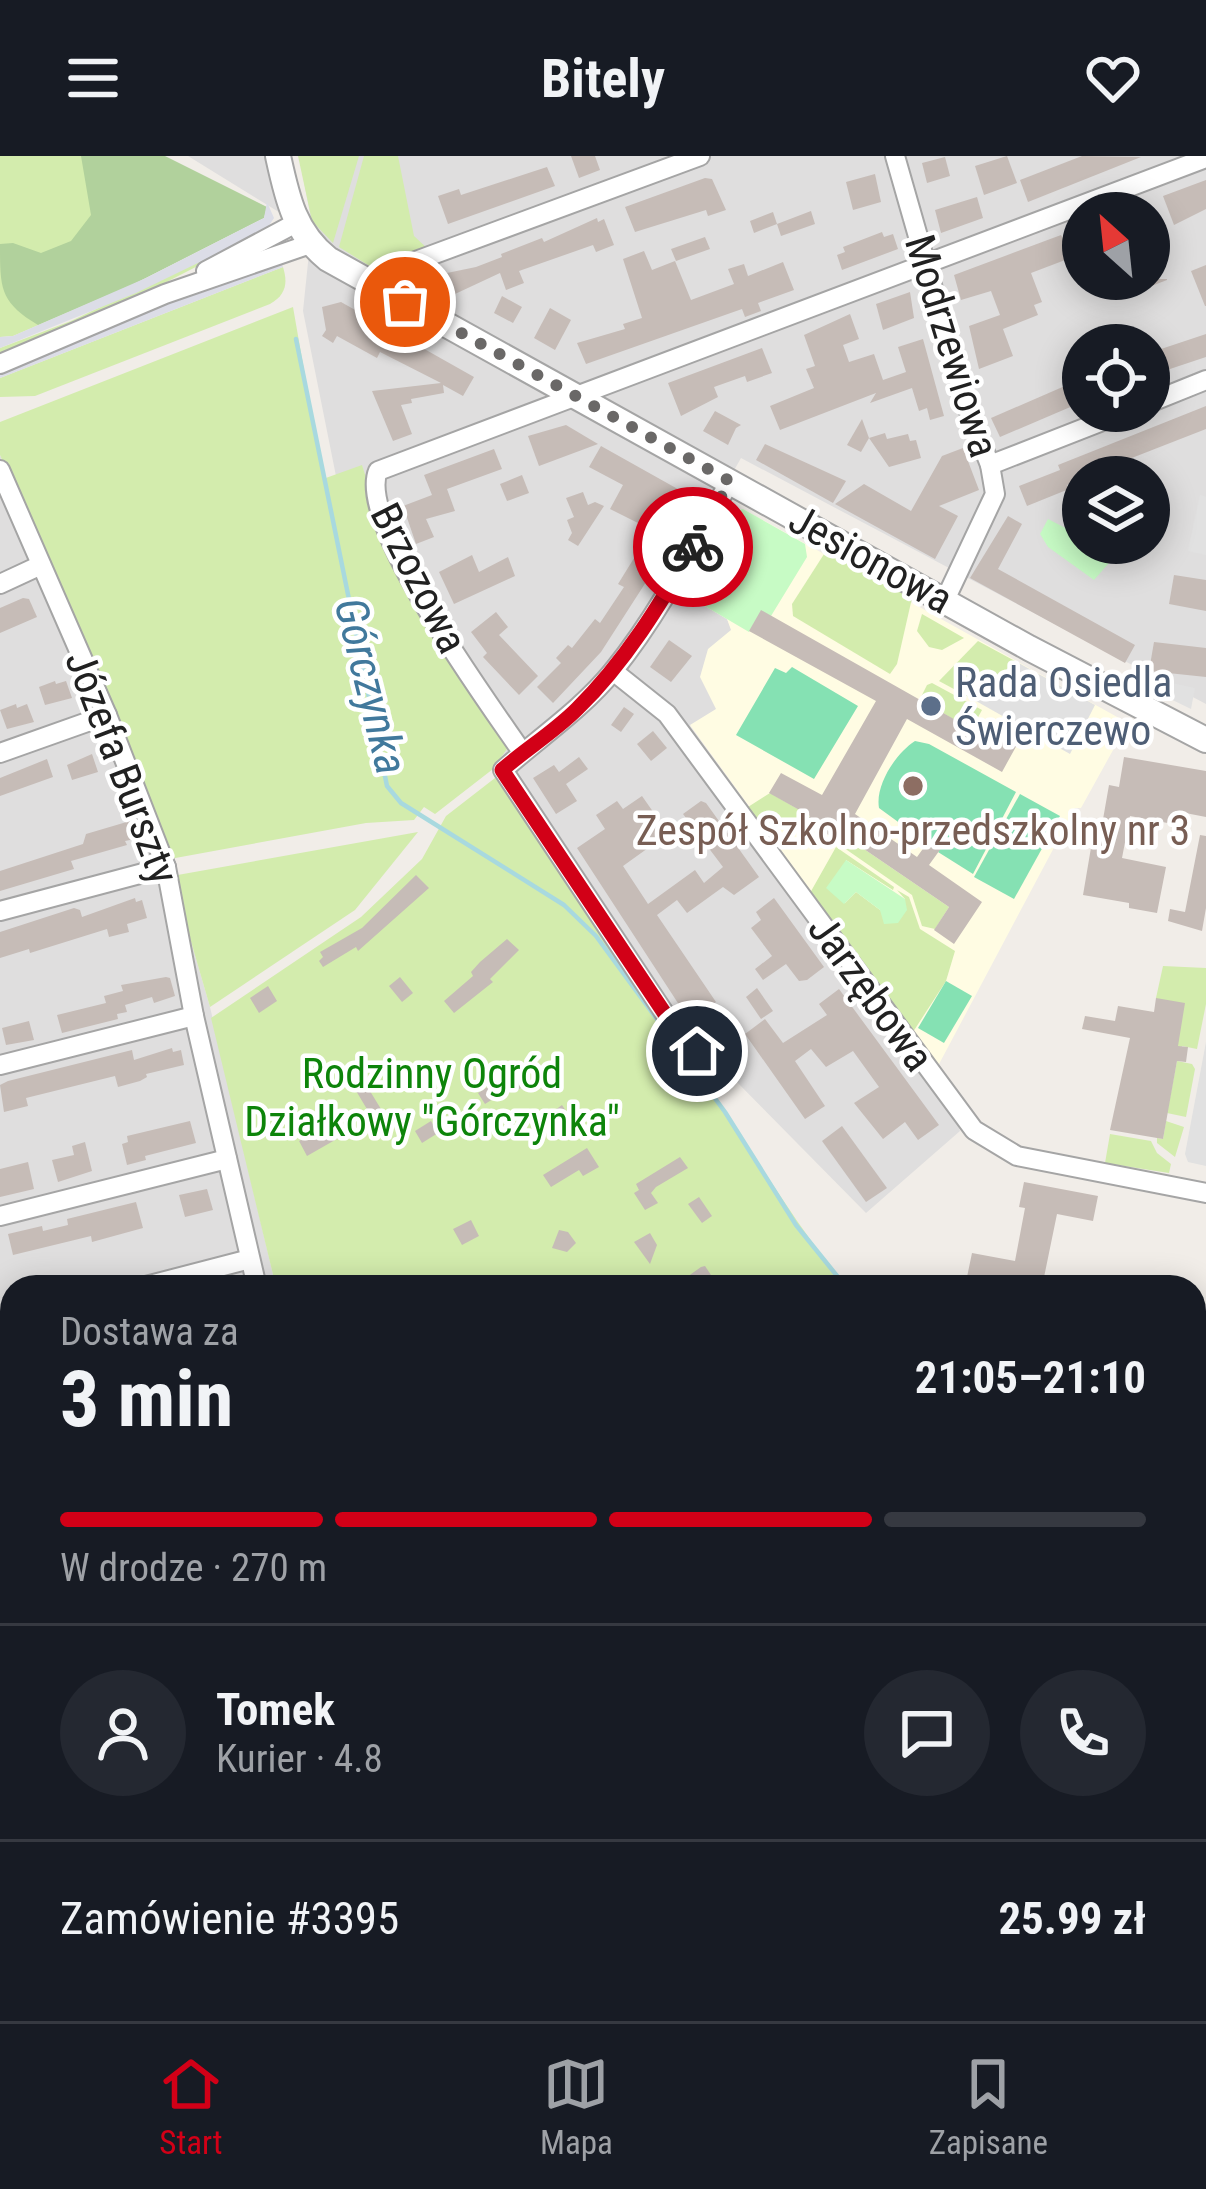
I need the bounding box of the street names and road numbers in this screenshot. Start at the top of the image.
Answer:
street label: Modrzewiowa [895,229,1009,463]
street label: Jesionowa [781,494,961,624]
street label: Brzozowa [361,495,477,661]
street label: Józefa Burszty [55,644,189,890]
street label: Jarzębowa [798,906,944,1080]

